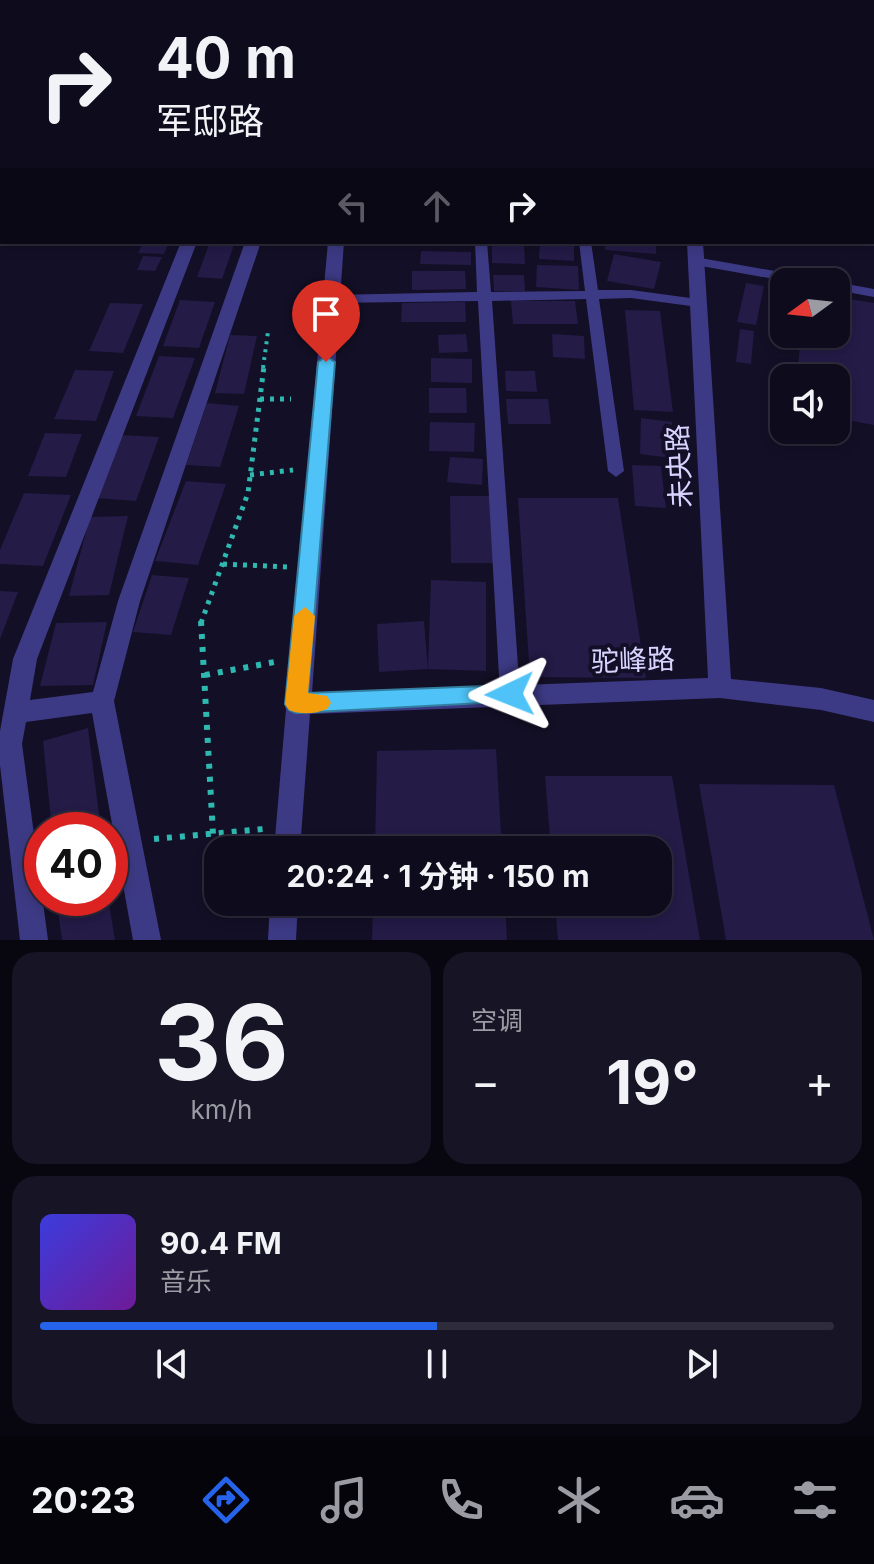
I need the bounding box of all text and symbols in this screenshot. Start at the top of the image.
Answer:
text: 40 m [156,24,296,92]
icon: right [24,32,128,136]
text: 军邸路 [156,99,264,143]
icon: left [331,184,375,228]
icon: ahead [415,184,459,228]
icon: right [499,184,543,228]
north arrow [770,268,850,348]
map controls [770,268,850,444]
pin [292,280,360,362]
icon: arrive [304,292,348,336]
button: sound [770,364,850,444]
street label: 未央路 [660,423,698,509]
street label: 驼峰路 [590,642,676,678]
position arrow [468,652,552,736]
speed limit sign: 40 [24,812,128,916]
text: 20:24 · 1 分钟 · 150 m [286,858,590,894]
text: 36 [154,979,289,1105]
text: 空调 [471,1005,523,1036]
text: 19° [606,1046,699,1118]
text: − [471,1055,500,1109]
text: + [805,1055,834,1109]
text: km/h [191,1094,252,1125]
text: 90.4 FM [160,1225,282,1261]
text: 音乐 [160,1266,212,1297]
icon: previous [150,1342,194,1386]
icon: pause [415,1342,459,1386]
icon: next [680,1342,724,1386]
icon: directions [198,1472,254,1528]
icon: music [316,1472,372,1528]
icon: phone [433,1472,489,1528]
icon: climate [551,1472,607,1528]
icon: car [669,1472,725,1528]
icon: filters [787,1472,843,1528]
text: 20:23 [31,1478,136,1522]

